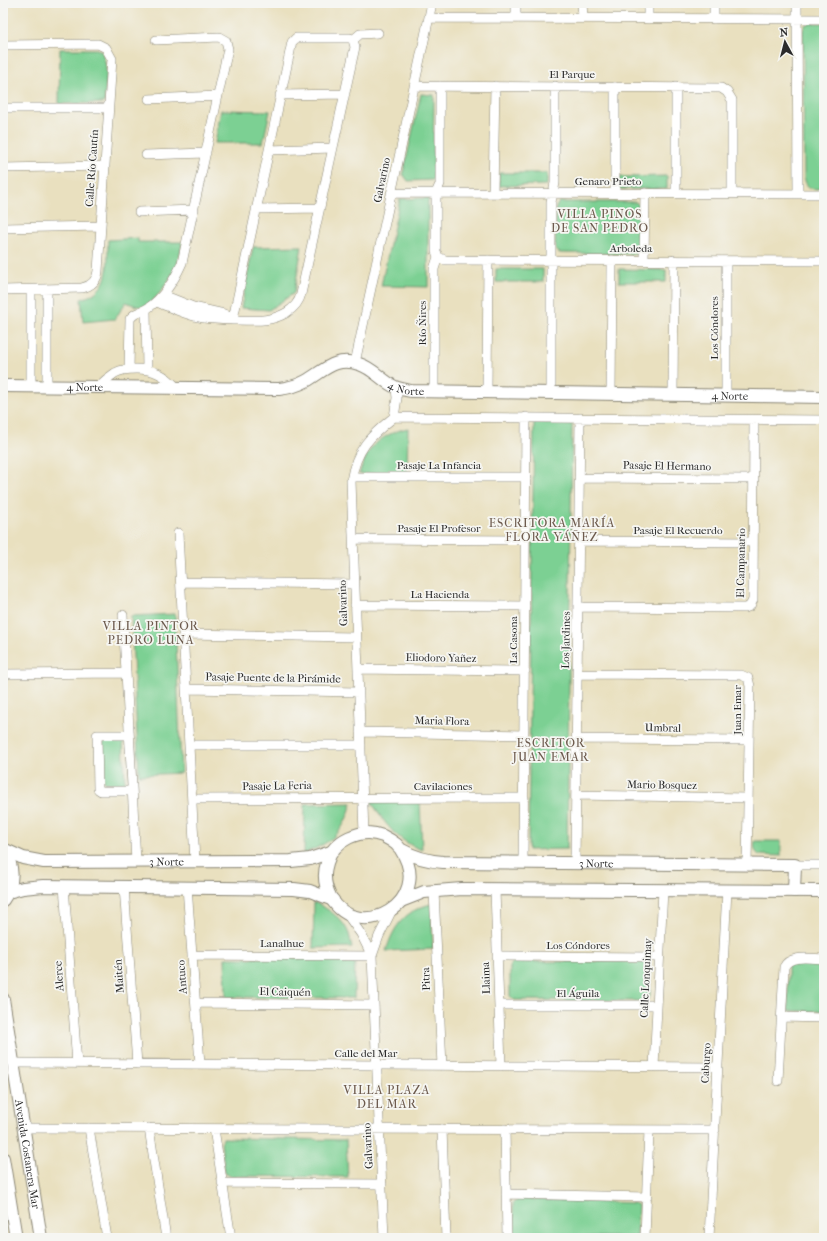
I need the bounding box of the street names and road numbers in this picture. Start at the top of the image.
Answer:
street label: El Parque [549,68,595,81]
street label: Calle Río Cautín [83,128,101,207]
street label: Galvarino [371,156,393,204]
street label: Genaro Prieto [575,175,642,188]
street label: Arboleda [609,242,653,255]
street label: Los Cóndores [708,296,721,360]
street label: Río Ñires [416,301,429,345]
street label: 4 Norte [386,378,425,398]
street label: 4 Norte [67,380,104,394]
street label: 4 Norte [712,389,749,402]
street label: Pasaje La Infancia [397,459,482,472]
street label: Pasaje El Hermano [623,459,712,473]
street label: Pasaje El Profesor [397,522,481,535]
street label: Pasaje El Recuerdo [633,524,723,537]
street label: El Campanario [734,528,748,598]
street label: Galvarino [336,579,350,626]
street label: La Hacienda [411,588,470,601]
street label: Los Jardines [559,611,573,669]
street label: La Casona [507,615,520,664]
street label: Eliodoro Yañez [405,651,477,665]
street label: Pasaje Puente de la Pirámide [205,670,341,686]
street label: Juan Emar [731,685,744,736]
street label: Maria Flora [415,714,470,728]
street label: Umbral [645,721,681,735]
street label: Mario Bosquez [627,778,697,792]
street label: Pasaje La Feria [242,779,313,793]
street label: Cavilaciones [414,780,472,793]
street label: 3 Norte [149,855,185,868]
street label: 3 Norte [579,857,614,870]
street label: Lanalhue [260,937,305,950]
street label: Calle Lonquimay [637,937,655,1018]
street label: Los Cóndores [546,939,610,952]
street label: Maitén [111,958,127,993]
street label: Antuco [174,959,190,995]
street label: Alerce [51,960,67,993]
street label: Llaima [479,961,493,994]
street label: Pitra [419,966,433,991]
street label: El Caiquén [259,985,311,999]
street label: El Águila [557,987,600,1000]
street label: Caburgo [698,1042,714,1084]
street label: Calle del Mar [335,1047,398,1060]
street label: Avenida Costanera Mar [12,1097,43,1210]
street label: Galvarino [360,1122,376,1169]

